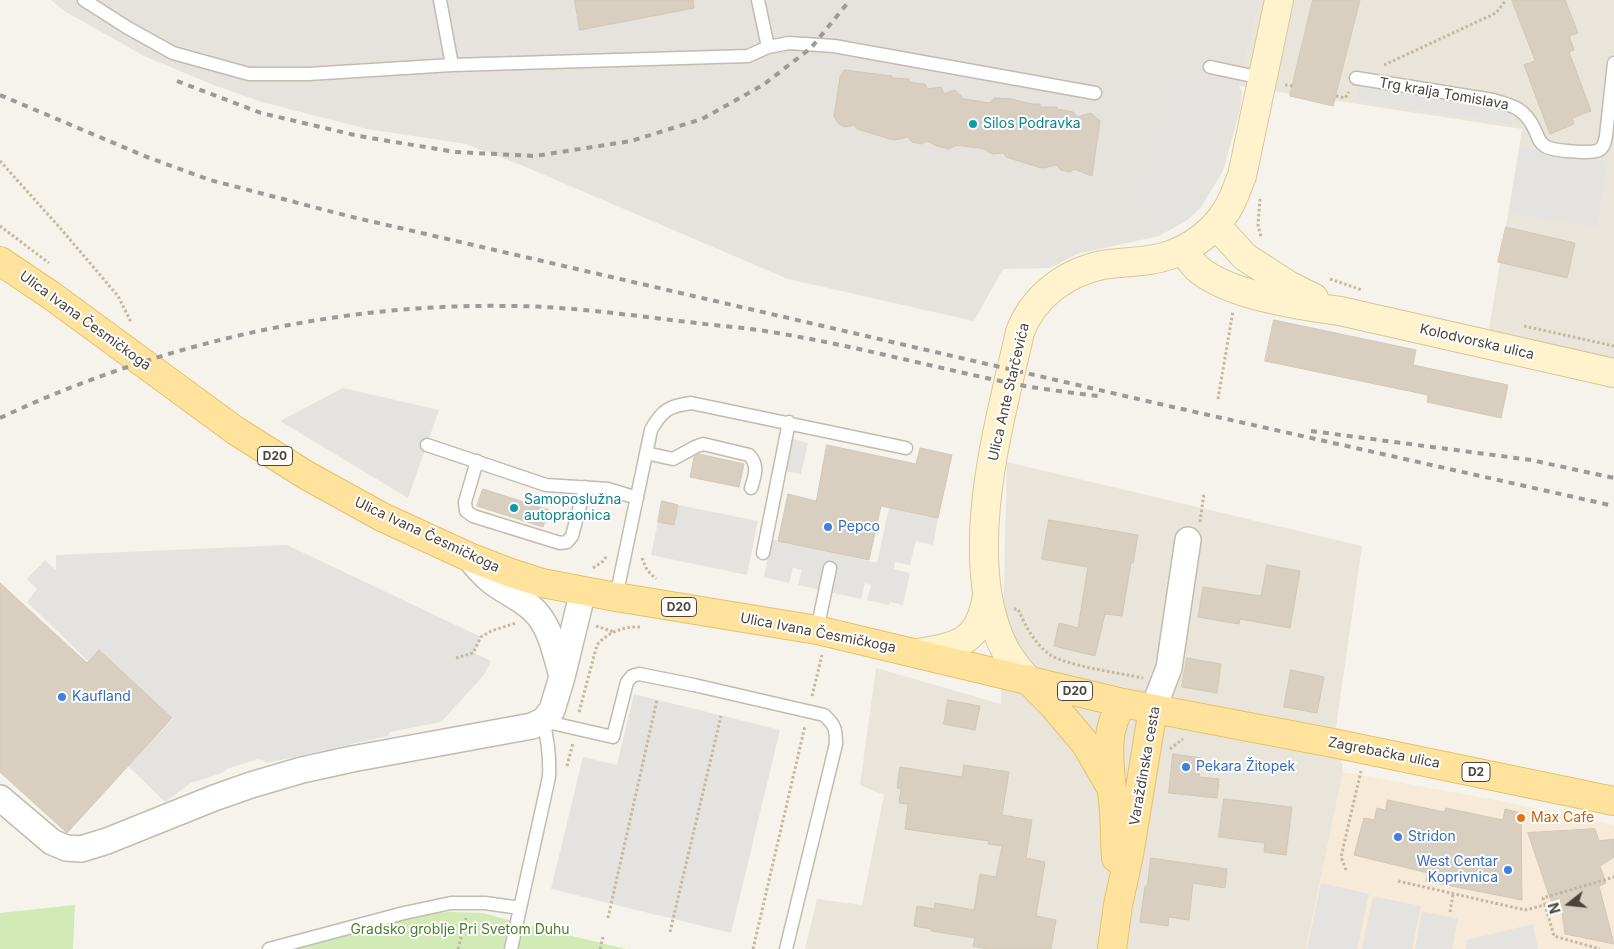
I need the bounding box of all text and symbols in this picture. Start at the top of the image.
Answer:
street label: Trg kralja Tomislava [1378,74,1510,114]
place label: Silos Podravka [983,116,1081,132]
marker: Silos Podravka [967,118,979,130]
street label: Ulica Ivana Česmičkoga [16,268,154,374]
street label: Ulica Ante Starčevića [985,321,1033,463]
street label: Kolodvorska ulica [1418,321,1536,363]
road number: D20 [258,446,292,466]
place label: Samoposlužna autopraonica [524,492,621,524]
street label: Ulica Ivana Česmičkoga [352,494,502,576]
marker: Samoposlužna autopraonica [508,502,520,514]
place label: Pepco [838,519,880,535]
marker: Pepco [822,521,834,533]
road number: D20 [662,598,696,616]
street label: Ulica Ivana Česmičkoga [739,610,897,656]
road number: D20 [1058,681,1092,700]
place label: Kaufland [72,689,131,705]
marker: Kaufland [56,691,68,703]
street label: Varaždinska cesta [1126,705,1164,827]
street label: Zagrebačka ulica [1327,734,1441,772]
place label: Pekara Žitopek [1196,759,1295,775]
marker: Pekara Žitopek [1180,761,1192,773]
road number: D2 [1462,762,1490,782]
place label: Max Cafe [1531,810,1594,826]
marker: Max Cafe [1515,812,1527,824]
place label: Stridon [1408,829,1456,845]
marker: Stridon [1392,831,1404,843]
place label: West Centar Koprivnica [1416,854,1498,886]
marker: West Centar Koprivnica [1502,864,1514,876]
north arrow [1544,879,1594,929]
text: N [1544,901,1564,916]
park label: Gradsko groblje Pri Svetom Duhu [350,922,570,938]

